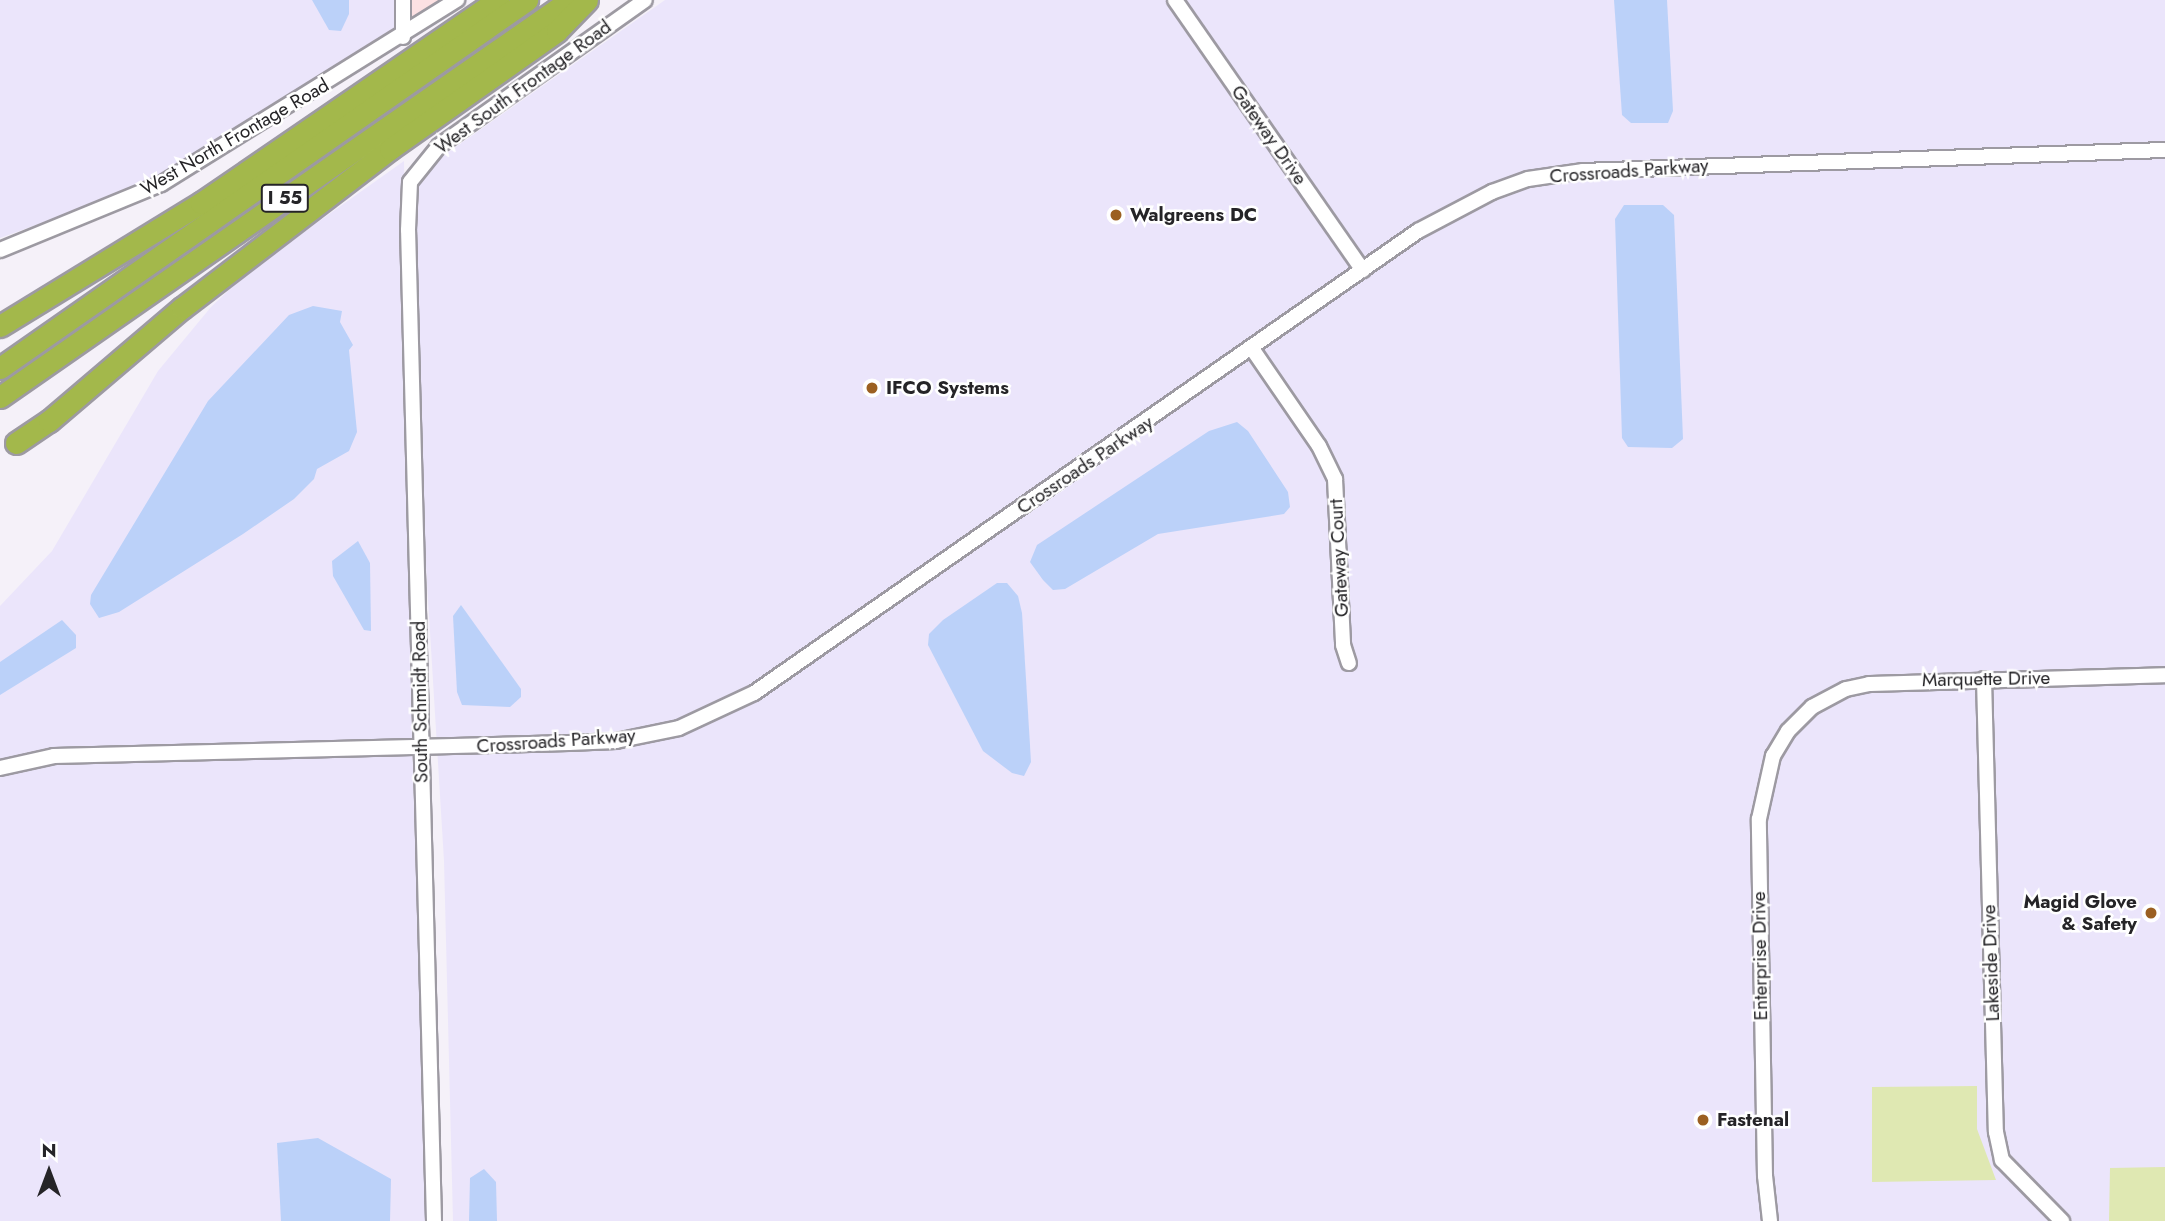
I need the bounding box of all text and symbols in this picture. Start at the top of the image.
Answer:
street label: West South Frontage Road [430,15,616,159]
street label: West North Frontage Road [137,74,333,200]
street label: Gateway Drive [1226,81,1312,189]
street label: Crossroads Parkway [1549,154,1709,188]
road number: I 55 [260,183,310,212]
place label: Walgreens DC [1130,204,1257,226]
marker: Walgreens DC [1108,207,1124,223]
place label: IFCO Systems [886,377,1009,399]
marker: IFCO Systems [864,380,880,396]
street label: Crossroads Parkway [1013,411,1157,519]
street label: Gateway Court [1325,498,1353,618]
street label: South Schmidt Road [407,621,433,783]
street label: Marquette Drive [1922,666,2050,692]
street label: Crossroads Parkway [476,724,636,758]
street label: Enterprise Drive [1747,891,1773,1021]
place label: Magid Glove & Safety [2023,891,2137,935]
street label: Lakeside Drive [1978,904,2004,1022]
marker: Magid Glove & Safety [2143,905,2159,921]
place label: Fastenal [1717,1109,1789,1131]
marker: Fastenal [1695,1112,1711,1128]
north arrow [14,1137,84,1207]
text: N [41,1137,57,1164]

